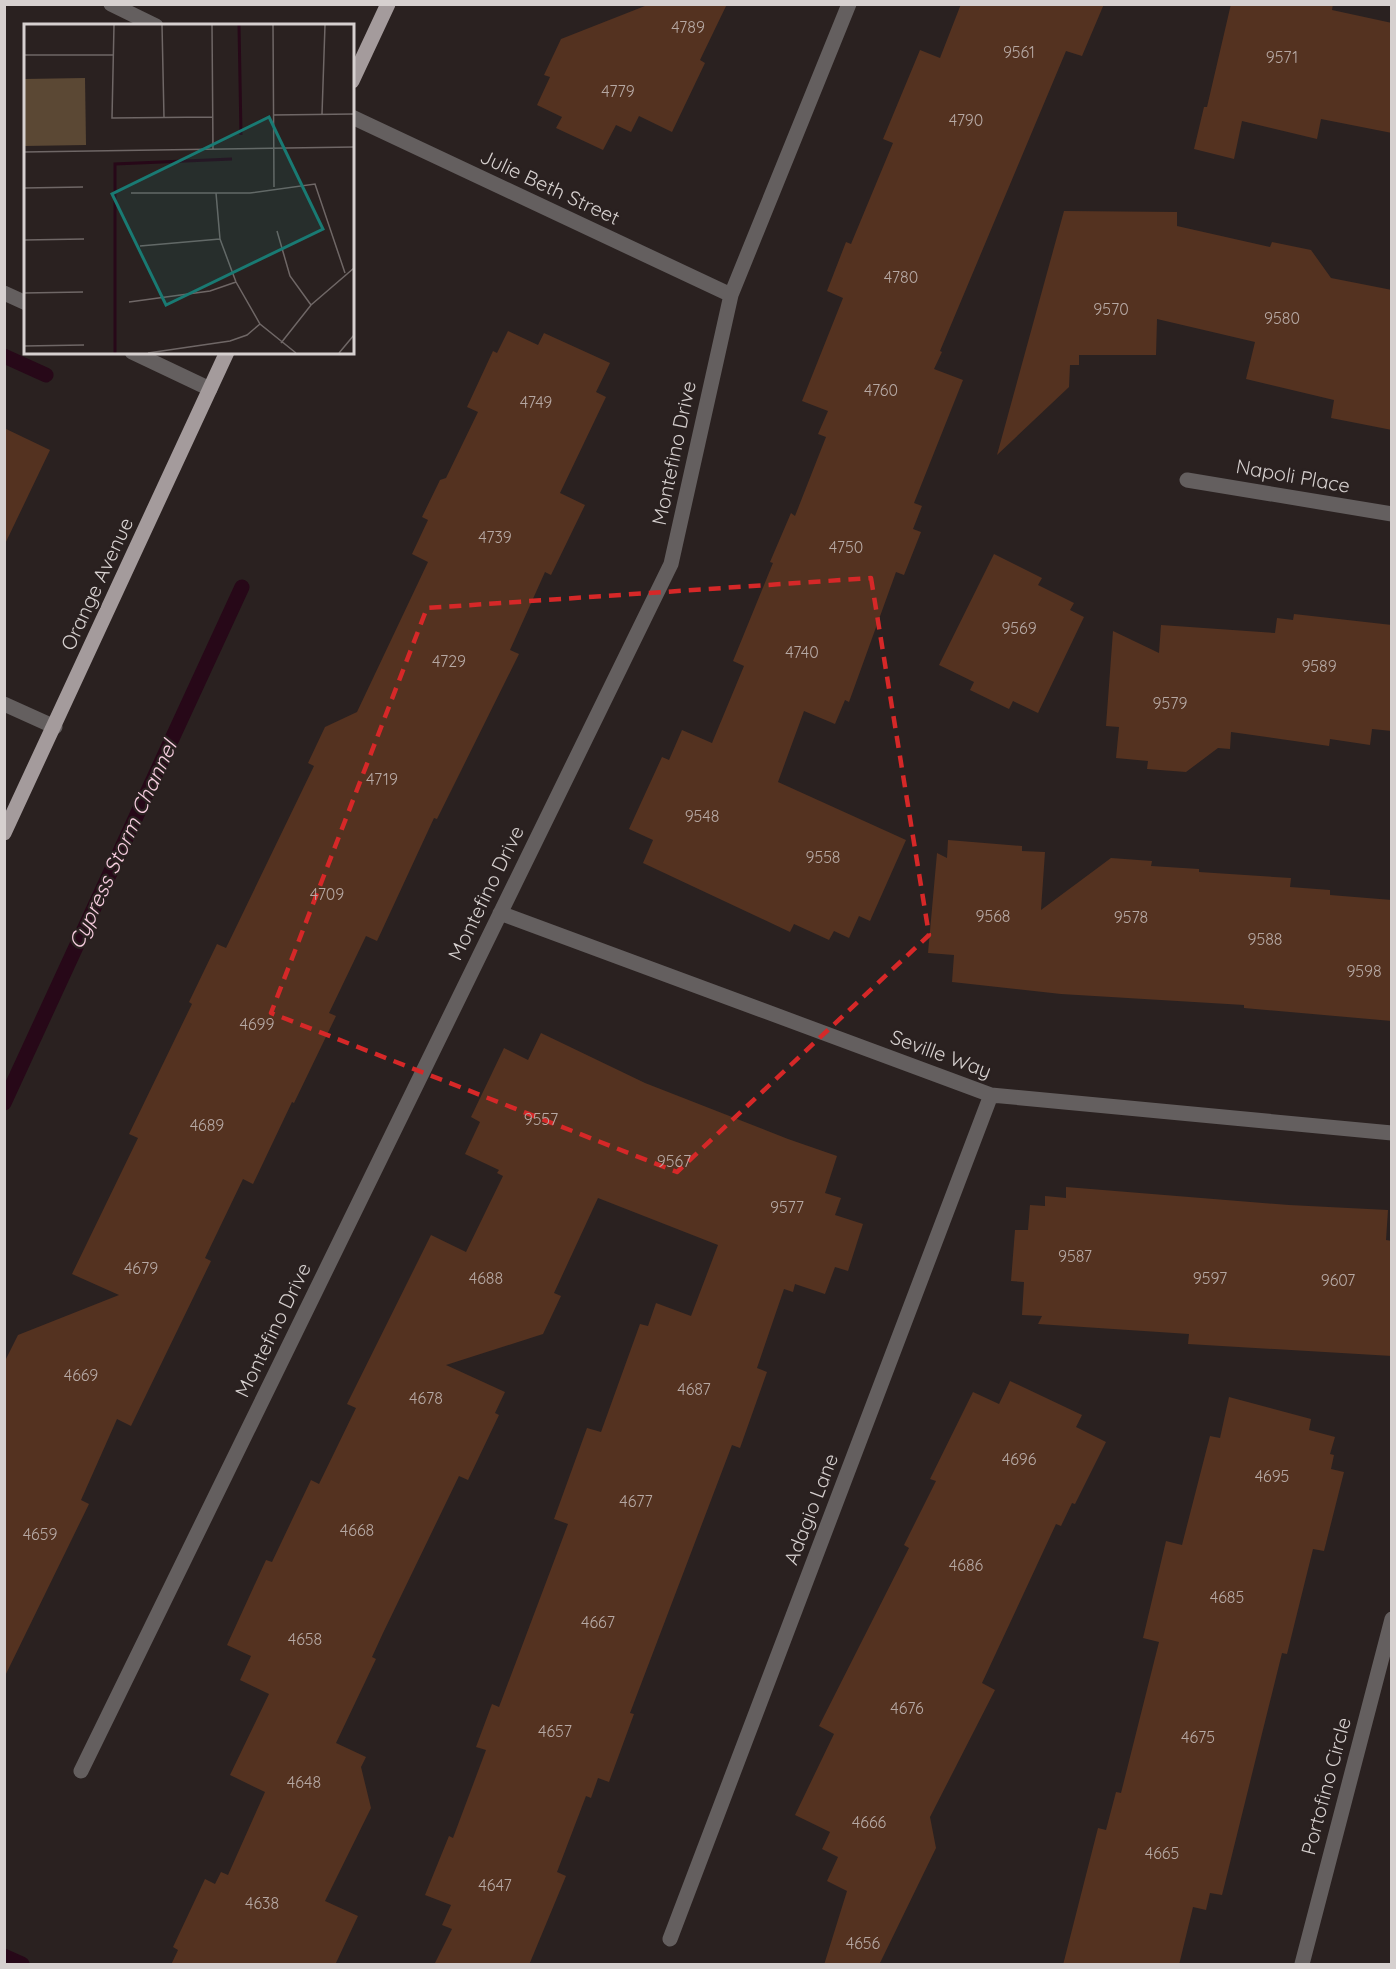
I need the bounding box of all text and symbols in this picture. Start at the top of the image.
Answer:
house number: 4789 [671,17,705,37]
inset map [24,24,354,354]
house number: 9561 [1003,42,1035,62]
house number: 9571 [1266,47,1298,67]
house number: 4779 [601,81,635,101]
house number: 4790 [949,110,983,130]
street label: Julie Beth Street [476,143,624,230]
house number: 4780 [884,267,918,287]
house number: 9570 [1093,299,1129,319]
house number: 9580 [1264,308,1300,328]
street label: Montefino Drive [646,378,701,527]
house number: 4760 [864,380,898,400]
house number: 4749 [520,392,552,412]
street label: Napoli Place [1234,453,1352,498]
street label: Orange Avenue [55,513,138,654]
house number: 4739 [478,527,512,547]
house number: 4750 [829,537,863,557]
house number: 9569 [1001,618,1037,638]
house number: 4740 [785,642,819,662]
house number: 4729 [432,651,466,671]
house number: 9589 [1301,656,1337,676]
house number: 9579 [1153,693,1187,713]
water label: Cypress Storm Channel [62,734,183,953]
house number: 4719 [366,769,398,789]
house number: 9548 [685,806,719,826]
street label: Montefino Drive [442,821,529,964]
house number: 9558 [805,847,841,867]
house number: 4709 [310,884,344,904]
house number: 9568 [976,906,1010,926]
house number: 9578 [1114,907,1148,927]
house number: 9588 [1248,929,1282,949]
house number: 9598 [1346,961,1382,981]
house number: 4699 [240,1014,275,1034]
street label: Seville Way [887,1024,995,1083]
house number: 9557 [524,1109,558,1129]
house number: 4689 [190,1115,224,1135]
house number: 9567 [657,1151,691,1171]
house number: 9577 [770,1197,804,1217]
house number: 9587 [1058,1246,1092,1266]
house number: 4679 [124,1258,158,1278]
street label: Montefino Drive [229,1258,316,1401]
house number: 4688 [469,1268,503,1288]
house number: 9597 [1193,1268,1227,1288]
house number: 9607 [1321,1270,1355,1290]
house number: 4669 [64,1365,98,1385]
house number: 4687 [677,1379,711,1399]
house number: 4678 [409,1388,443,1408]
house number: 4696 [1002,1449,1037,1469]
street label: Adagio Lane [778,1450,843,1568]
house number: 4695 [1255,1466,1289,1486]
house number: 4677 [619,1491,653,1511]
house number: 4668 [340,1520,374,1540]
house number: 4659 [23,1524,57,1544]
house number: 4686 [949,1555,984,1575]
house number: 4685 [1210,1587,1244,1607]
house number: 4667 [581,1612,615,1632]
house number: 4658 [288,1629,322,1649]
house number: 4676 [890,1698,924,1718]
street label: Portofino Circle [1295,1714,1356,1857]
house number: 4657 [538,1721,572,1741]
house number: 4675 [1181,1727,1215,1747]
house number: 4648 [287,1772,321,1792]
house number: 4666 [852,1812,887,1832]
house number: 4665 [1145,1843,1179,1863]
house number: 4647 [478,1875,512,1895]
house number: 4638 [245,1893,279,1913]
house number: 4656 [846,1933,881,1953]

